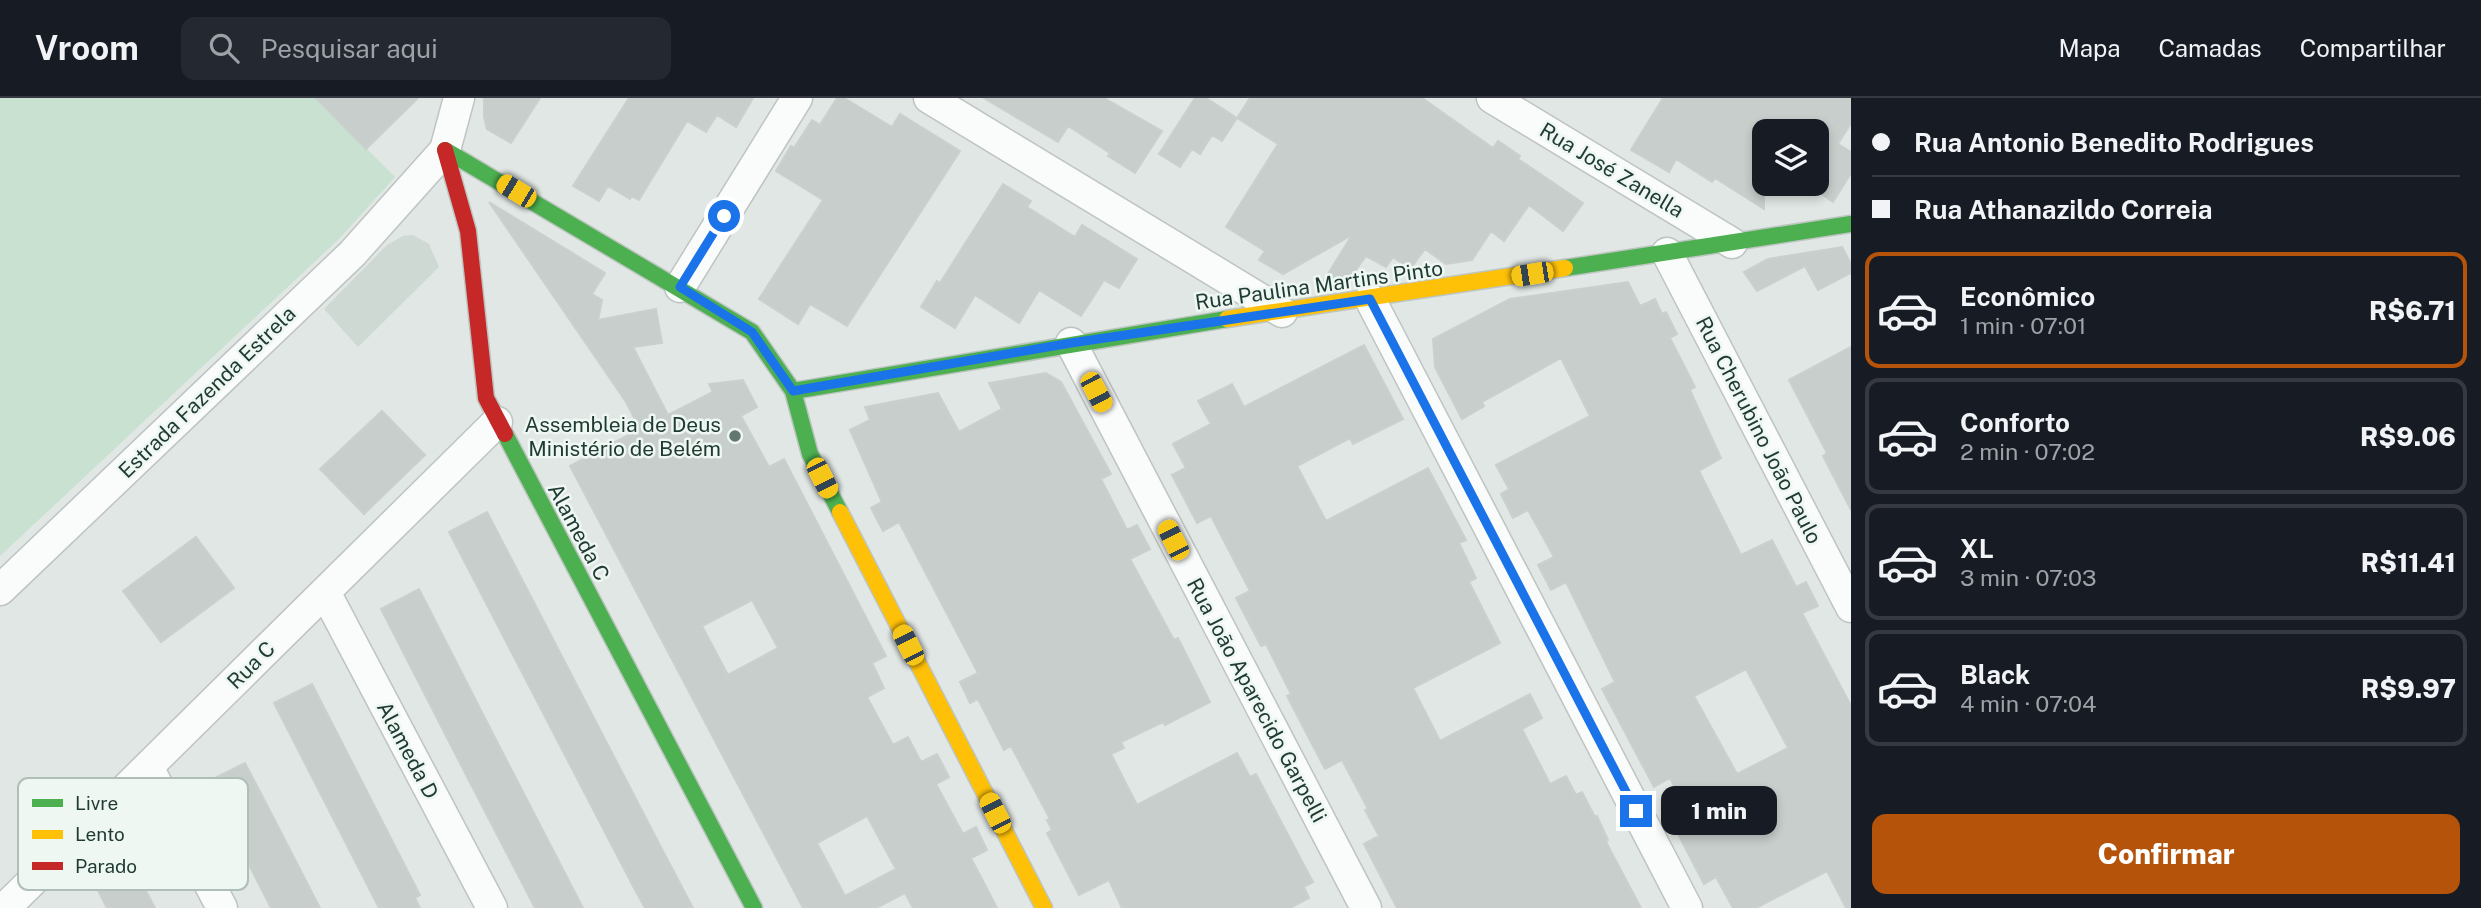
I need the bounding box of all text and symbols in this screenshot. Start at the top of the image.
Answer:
search box [181,17,671,80]
text: Vroom [35,29,139,67]
icon: search [205,29,243,67]
text: Pesquisar aqui [261,33,438,64]
text: Mapa [2059,34,2120,62]
text: Camadas [2158,34,2262,62]
text: Compartilhar [2300,34,2446,62]
street label: Rua José Zanella [1536,117,1688,223]
map controls [1752,119,1829,196]
button: layers [1752,119,1829,196]
text: Rua Antonio Benedito Rodrigues [1914,127,2314,158]
car [493,171,540,211]
text: Rua Athanazildo Correia [1914,194,2212,225]
route start [708,200,740,232]
street label: Rua Paulina Martins Pinto [1194,255,1444,315]
car [1510,260,1555,288]
icon: car [1876,279,1939,342]
text: Econômico [1960,281,2095,312]
text: R$6.71 [2369,295,2456,326]
street label: Estrada Fazenda Estrela [113,301,301,483]
street label: Rua Cherubino João Paulo [1691,312,1827,548]
text: 1 min · 07:01 [1960,312,2086,339]
car [1077,369,1116,415]
icon: car [1876,405,1939,468]
text: Conforto [1960,407,2070,438]
place label: Assembleia de Deus Ministério de Belém [525,412,721,461]
text: R$9.06 [2360,421,2456,452]
marker: Assembleia de Deus Ministério de Belém [727,428,743,444]
text: 2 min · 07:02 [1960,438,2095,465]
car [804,455,841,501]
street label: Alameda C [543,479,615,585]
car [1155,517,1192,563]
icon: car [1876,531,1939,594]
text: XL [1960,533,1994,564]
text: R$11.41 [2361,547,2456,578]
text: 3 min · 07:03 [1960,564,2096,591]
street label: Rua João Aparecido Garpelli [1182,574,1332,826]
car [890,622,927,668]
street label: Rua C [222,636,280,694]
icon: car [1876,657,1939,720]
text: Black [1960,659,2030,690]
text: R$9.97 [2361,673,2456,704]
text: 4 min · 07:04 [1960,690,2097,717]
street label: Alameda D [372,697,444,803]
legend [18,778,248,890]
callout: 1 min [1660,786,1776,836]
car [977,790,1014,836]
text: Livre [75,792,118,814]
route end [1620,795,1652,827]
text: 1 min [1691,797,1747,824]
button: Confirmar [1872,814,2460,894]
text: Lento [75,823,125,845]
text: Parado [75,855,137,877]

